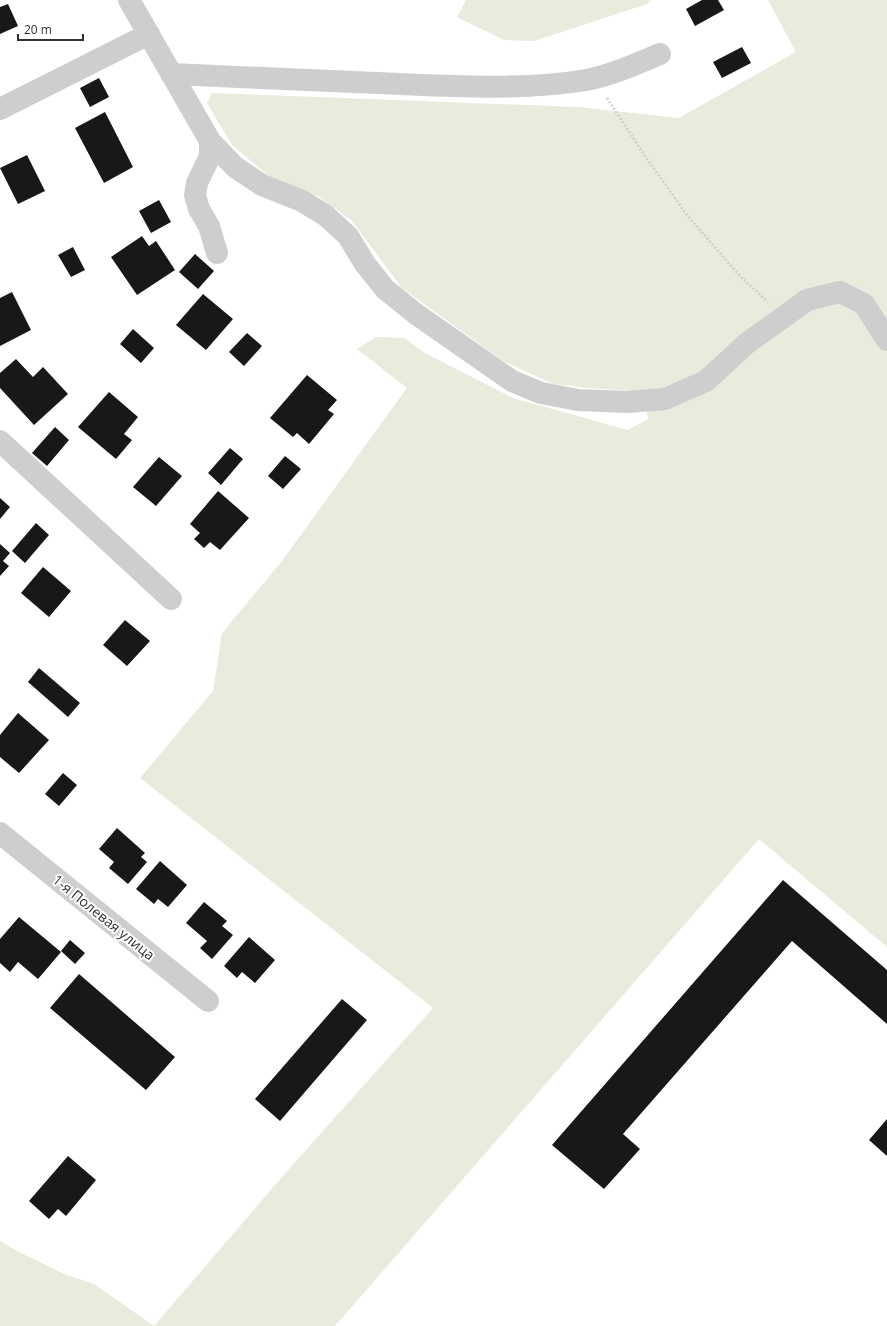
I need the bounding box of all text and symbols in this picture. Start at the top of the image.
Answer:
scale bar [18,16,83,42]
text: 20 m [24,21,52,38]
street label: 1-я Полевая улица [49,870,159,964]

